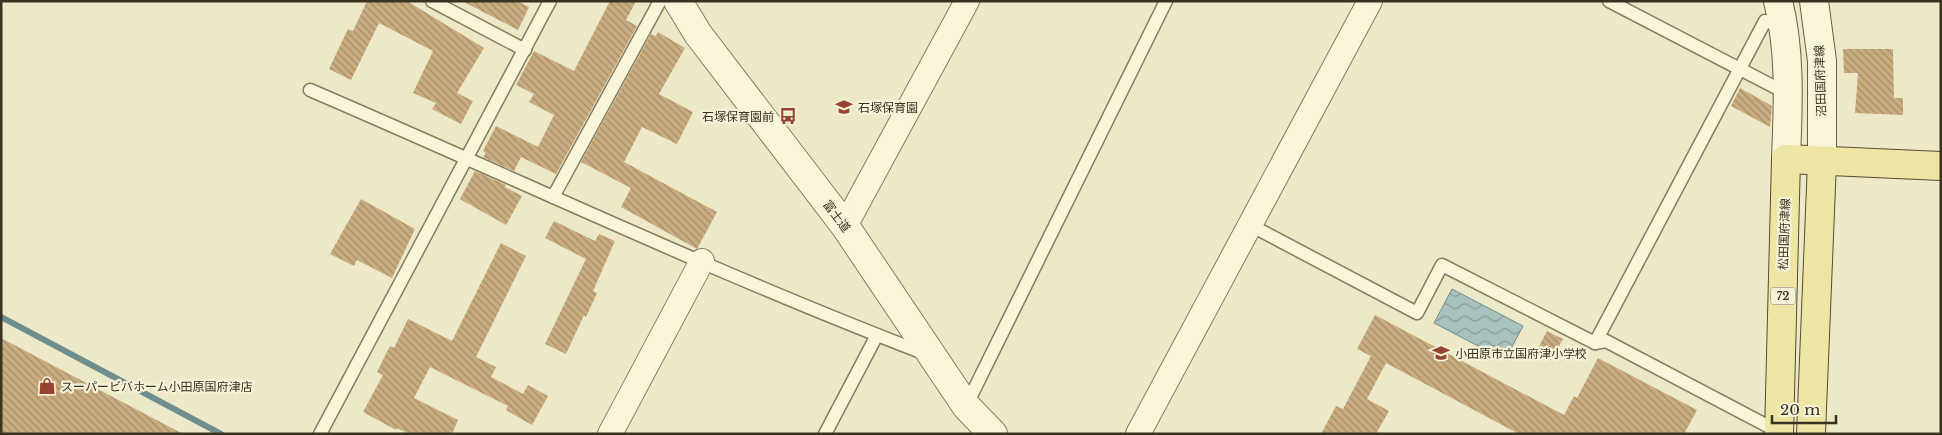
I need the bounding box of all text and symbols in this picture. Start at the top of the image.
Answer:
street label: 沼田国府津線 [1811,45,1829,117]
school or university icon: 石塚保育園 [834,97,854,117]
place label: 石塚保育園 [858,100,918,115]
bus stop icon: 石塚保育園前 [778,106,798,126]
place label: 石塚保育園前 [702,109,774,124]
street label: 富士道 [820,197,854,235]
street label: 松田国府津線 [1775,198,1793,270]
road number: 72 [1770,288,1796,304]
school or university icon: 小田原市立国府津小学校 [1431,343,1451,363]
place label: 小田原市立国府津小学校 [1455,346,1587,361]
shop icon: スーパービバホーム小田原国府津店 [37,376,57,396]
place label: スーパービバホーム小田原国府津店 [61,379,253,394]
scale bar [1772,392,1836,424]
text: 20 m [1780,400,1820,419]

